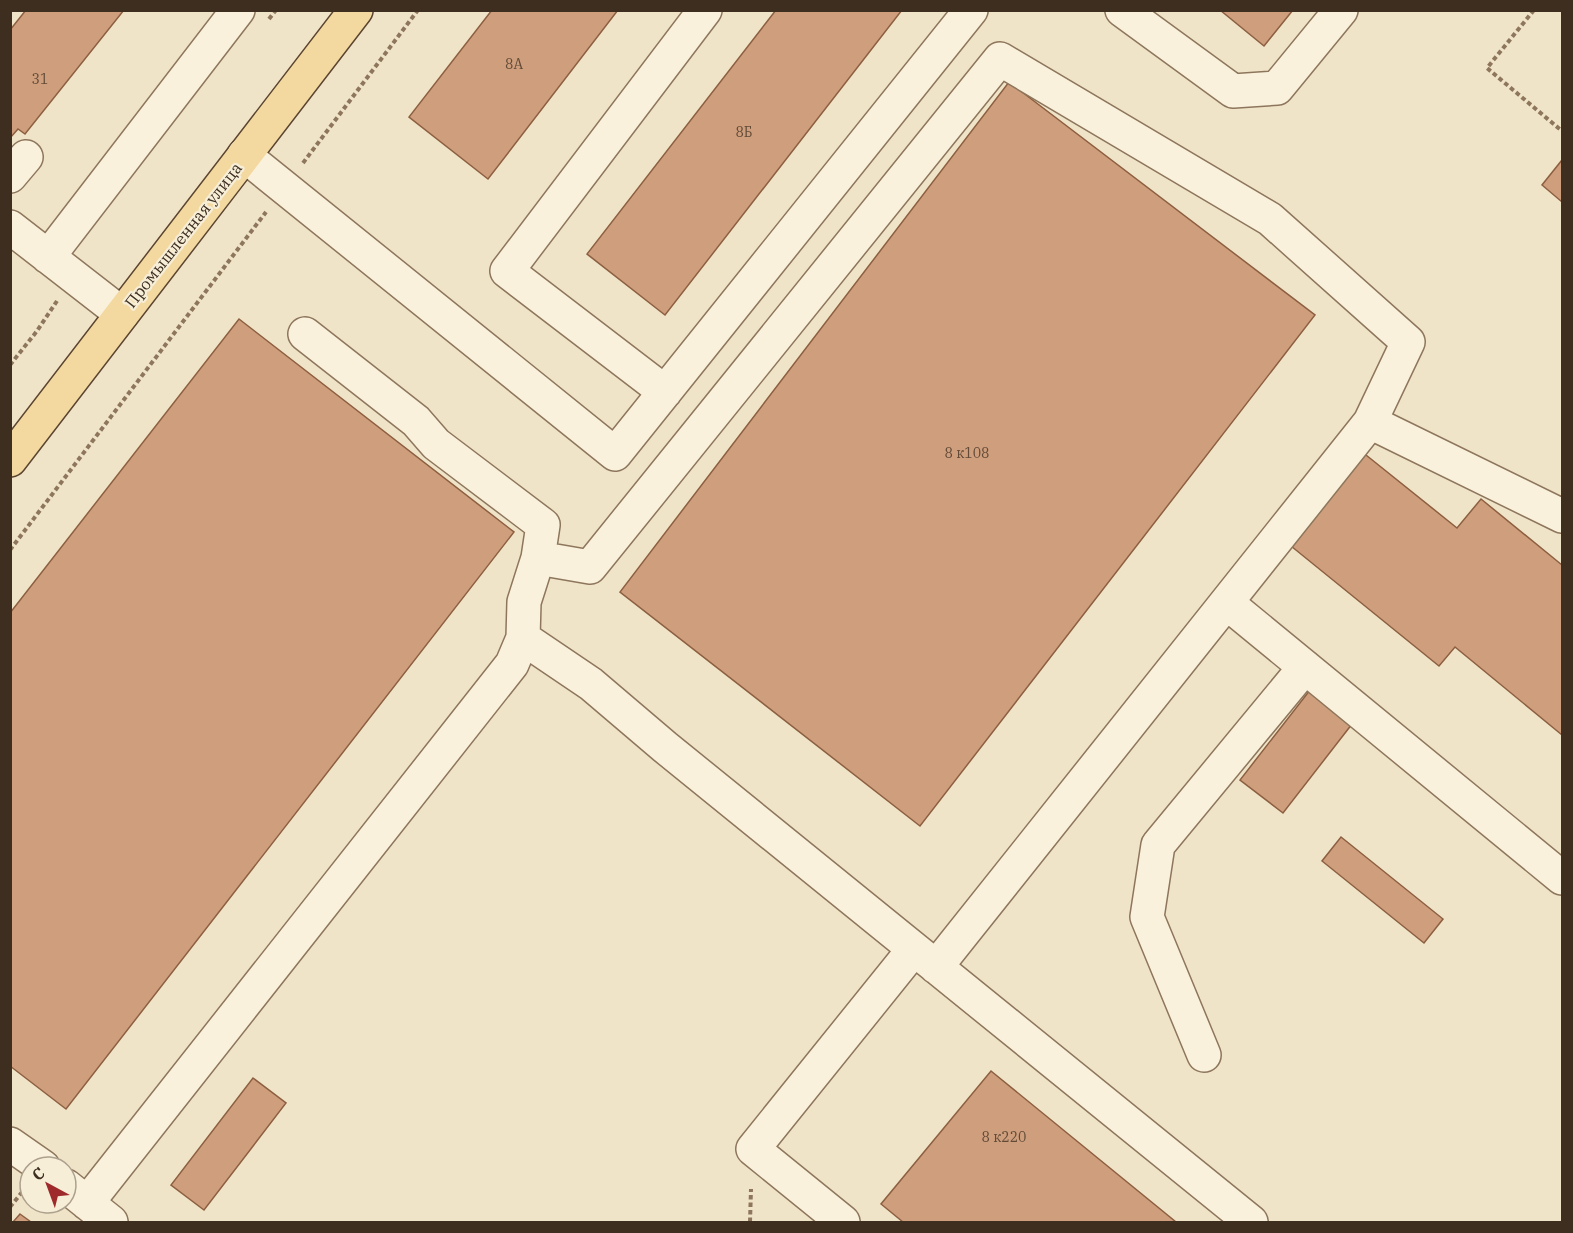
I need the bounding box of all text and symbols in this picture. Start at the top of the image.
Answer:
house number: 8А [505,55,523,73]
house number: 31 [32,70,48,88]
house number: 8Б [735,123,753,141]
street label: Промышленная улица [120,158,246,312]
house number: 8 к108 [945,444,989,462]
house number: 8 к220 [982,1128,1026,1146]
north arrow [18,1155,78,1215]
text: С [28,1163,49,1185]

